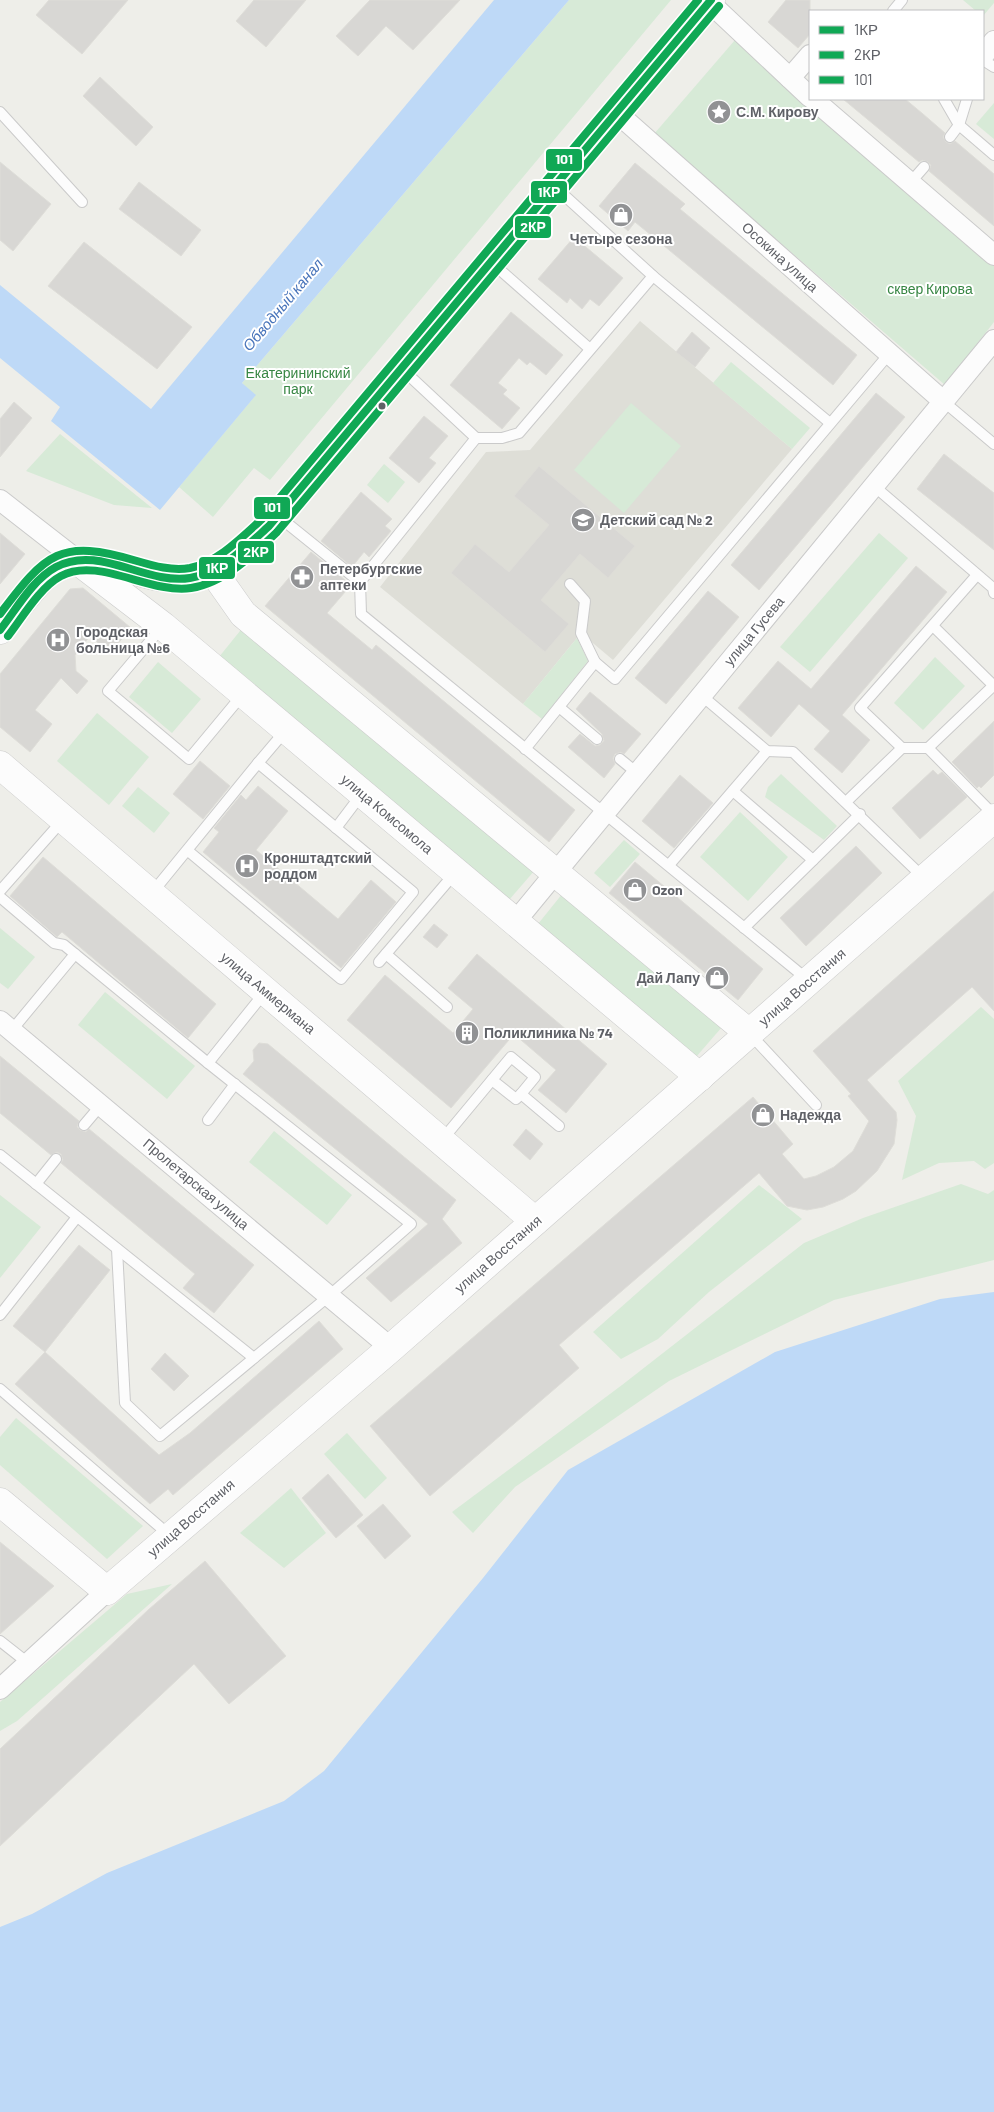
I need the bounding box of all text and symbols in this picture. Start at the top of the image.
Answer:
legend [809,10,984,100]
text: 1КР [854,20,878,38]
text: 2КР [854,45,881,63]
text: 101 [854,70,873,88]
place icon: С.М. Кирову [706,99,732,125]
place label: С.М. Кирову [736,103,819,120]
line badge: 101 [545,148,583,172]
text: 101 [555,150,573,167]
line badge: 1КР [530,180,568,204]
text: 1КР [538,183,560,200]
shop icon: Четыре сезона [608,202,634,228]
line badge: 2КР [514,215,552,239]
text: 2КР [520,218,546,235]
street label: Осокина улица [739,218,822,295]
place label: Четыре сезона [570,230,672,247]
water label: Обводный канал [238,254,326,354]
park label: сквер Кирова [887,280,973,297]
park label: Екатерининский парк [246,364,350,397]
unlabelled marker [377,401,387,411]
line badge: 101 [253,496,291,520]
text: 101 [263,498,281,515]
school or university icon: Детский сад № 2 [570,507,596,533]
place label: Детский сад № 2 [600,511,713,528]
line badge: 2КР [237,540,275,564]
text: 2КР [243,543,269,560]
line badge: 1КР [198,556,236,580]
text: 1КР [206,559,228,576]
place label: Петербургские аптеки [320,560,423,593]
pharmacy icon: Петербургские аптеки [289,564,315,590]
street label: улица Гусева [720,593,787,669]
place label: Городская больница №6 [76,623,170,656]
hospital icon: Городская больница №6 [45,627,71,653]
street label: улица Комсомола [338,770,437,857]
place label: Кронштадтский роддом [264,849,372,882]
hospital icon: Кронштадтский роддом [234,853,260,879]
shop icon: Ozon [622,877,648,903]
place label: Ozon [652,881,683,898]
street label: улица Восстания [755,944,849,1029]
street label: улица Аммермана [218,948,319,1037]
shop icon: Дай Лапу [704,965,730,991]
place label: Дай Лапу [637,969,700,986]
building icon: Поликлиника № 74 [454,1020,480,1046]
place label: Поликлиника № 74 [484,1024,613,1041]
shop icon: Надежда [750,1102,776,1128]
place label: Надежда [780,1106,841,1123]
street label: Пролетарская улица [140,1134,253,1233]
street label: улица Восстания [451,1211,545,1296]
street label: улица Восстания [144,1475,238,1560]

